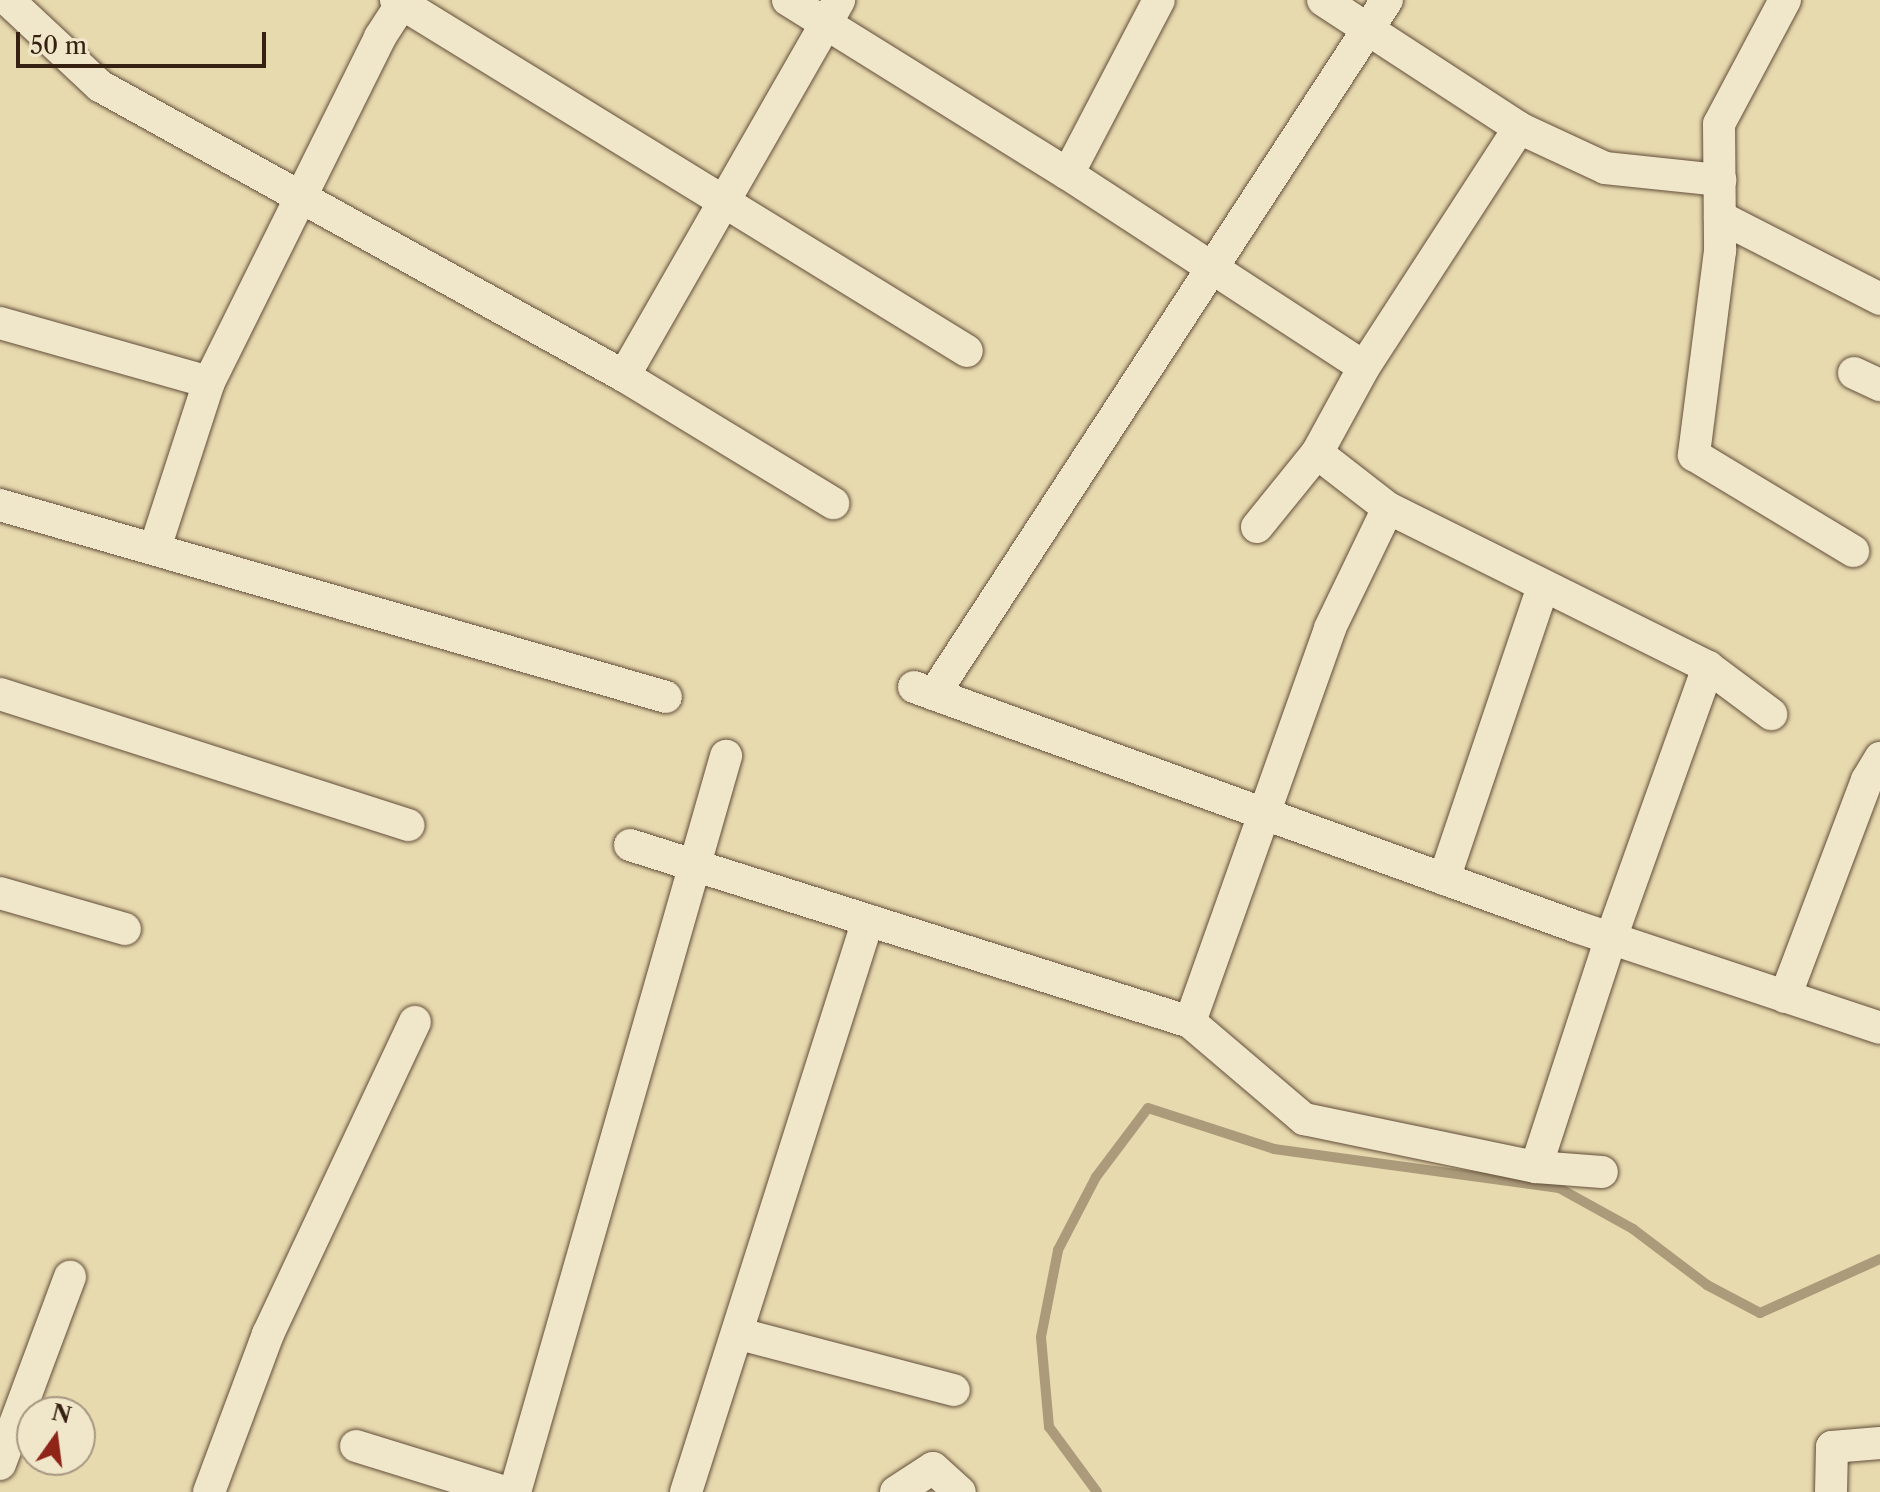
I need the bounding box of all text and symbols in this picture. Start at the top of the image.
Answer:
scale bar [20,16,270,66]
text: 50 m [30,31,87,60]
north arrow [16,1396,96,1476]
text: N [49,1399,74,1430]

